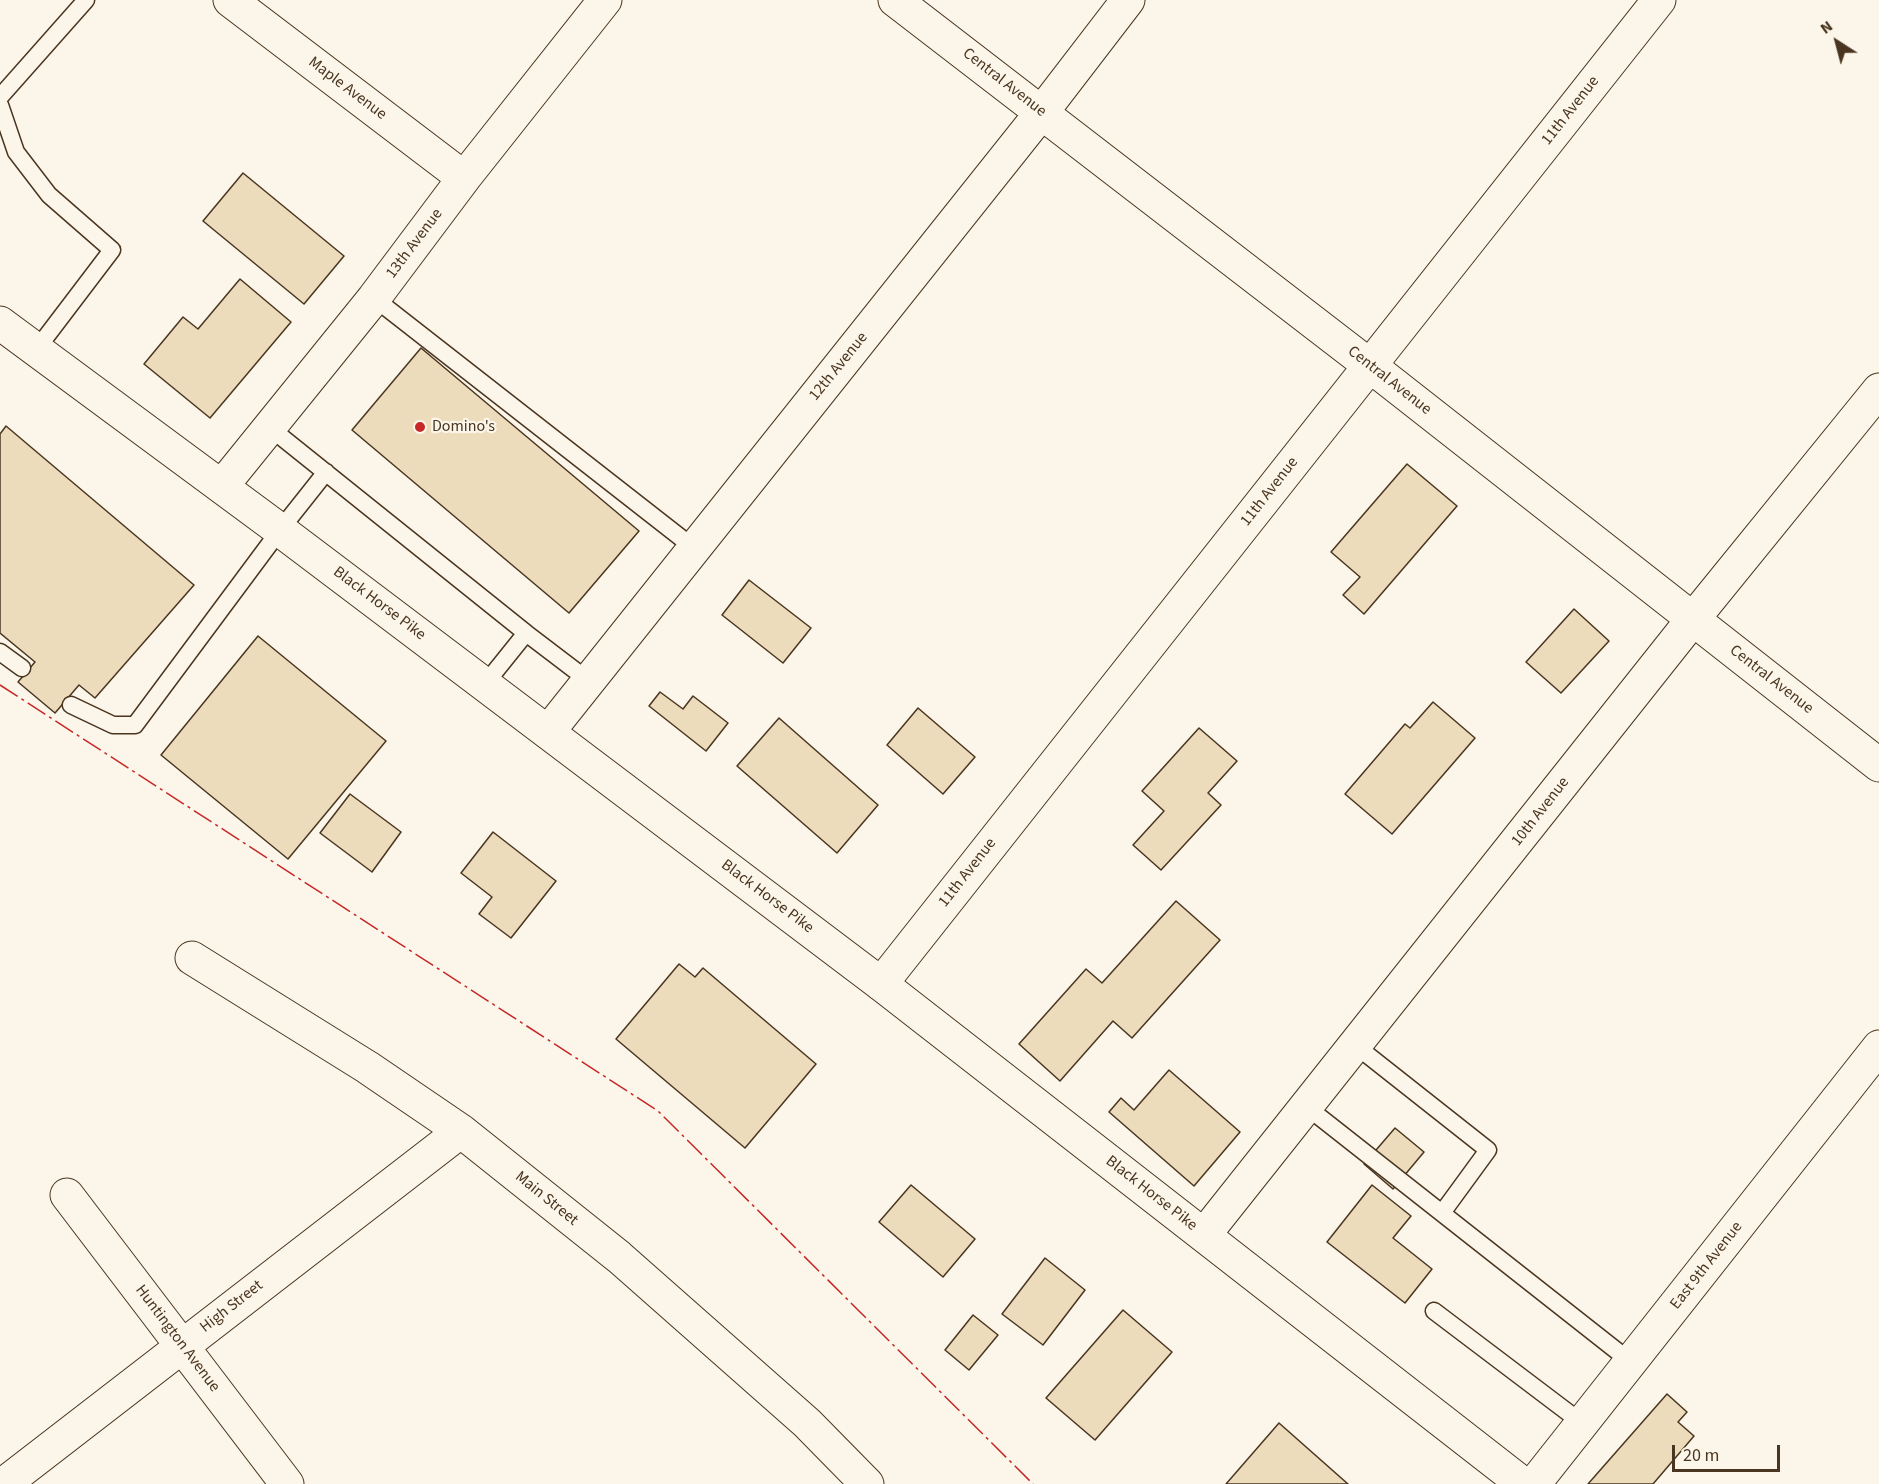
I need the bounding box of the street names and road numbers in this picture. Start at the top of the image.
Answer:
street label: Central Avenue [958,44,1050,122]
street label: Maple Avenue [304,53,390,125]
street label: 11th Avenue [1538,73,1604,149]
street label: 13th Avenue [383,205,447,283]
street label: 12th Avenue [806,329,872,405]
street label: Central Avenue [1343,342,1435,420]
street label: 11th Avenue [1237,454,1303,530]
street label: Black Horse Pike [329,563,429,645]
street label: Central Avenue [1725,641,1817,719]
street label: 10th Avenue [1508,774,1574,850]
street label: 11th Avenue [935,835,1001,911]
street label: Black Horse Pike [717,856,817,938]
street label: Black Horse Pike [1101,1152,1201,1236]
street label: Main Street [511,1168,581,1230]
street label: East 9th Avenue [1667,1218,1747,1314]
street label: High Street [197,1277,267,1337]
street label: Huntington Avenue [130,1282,224,1396]

